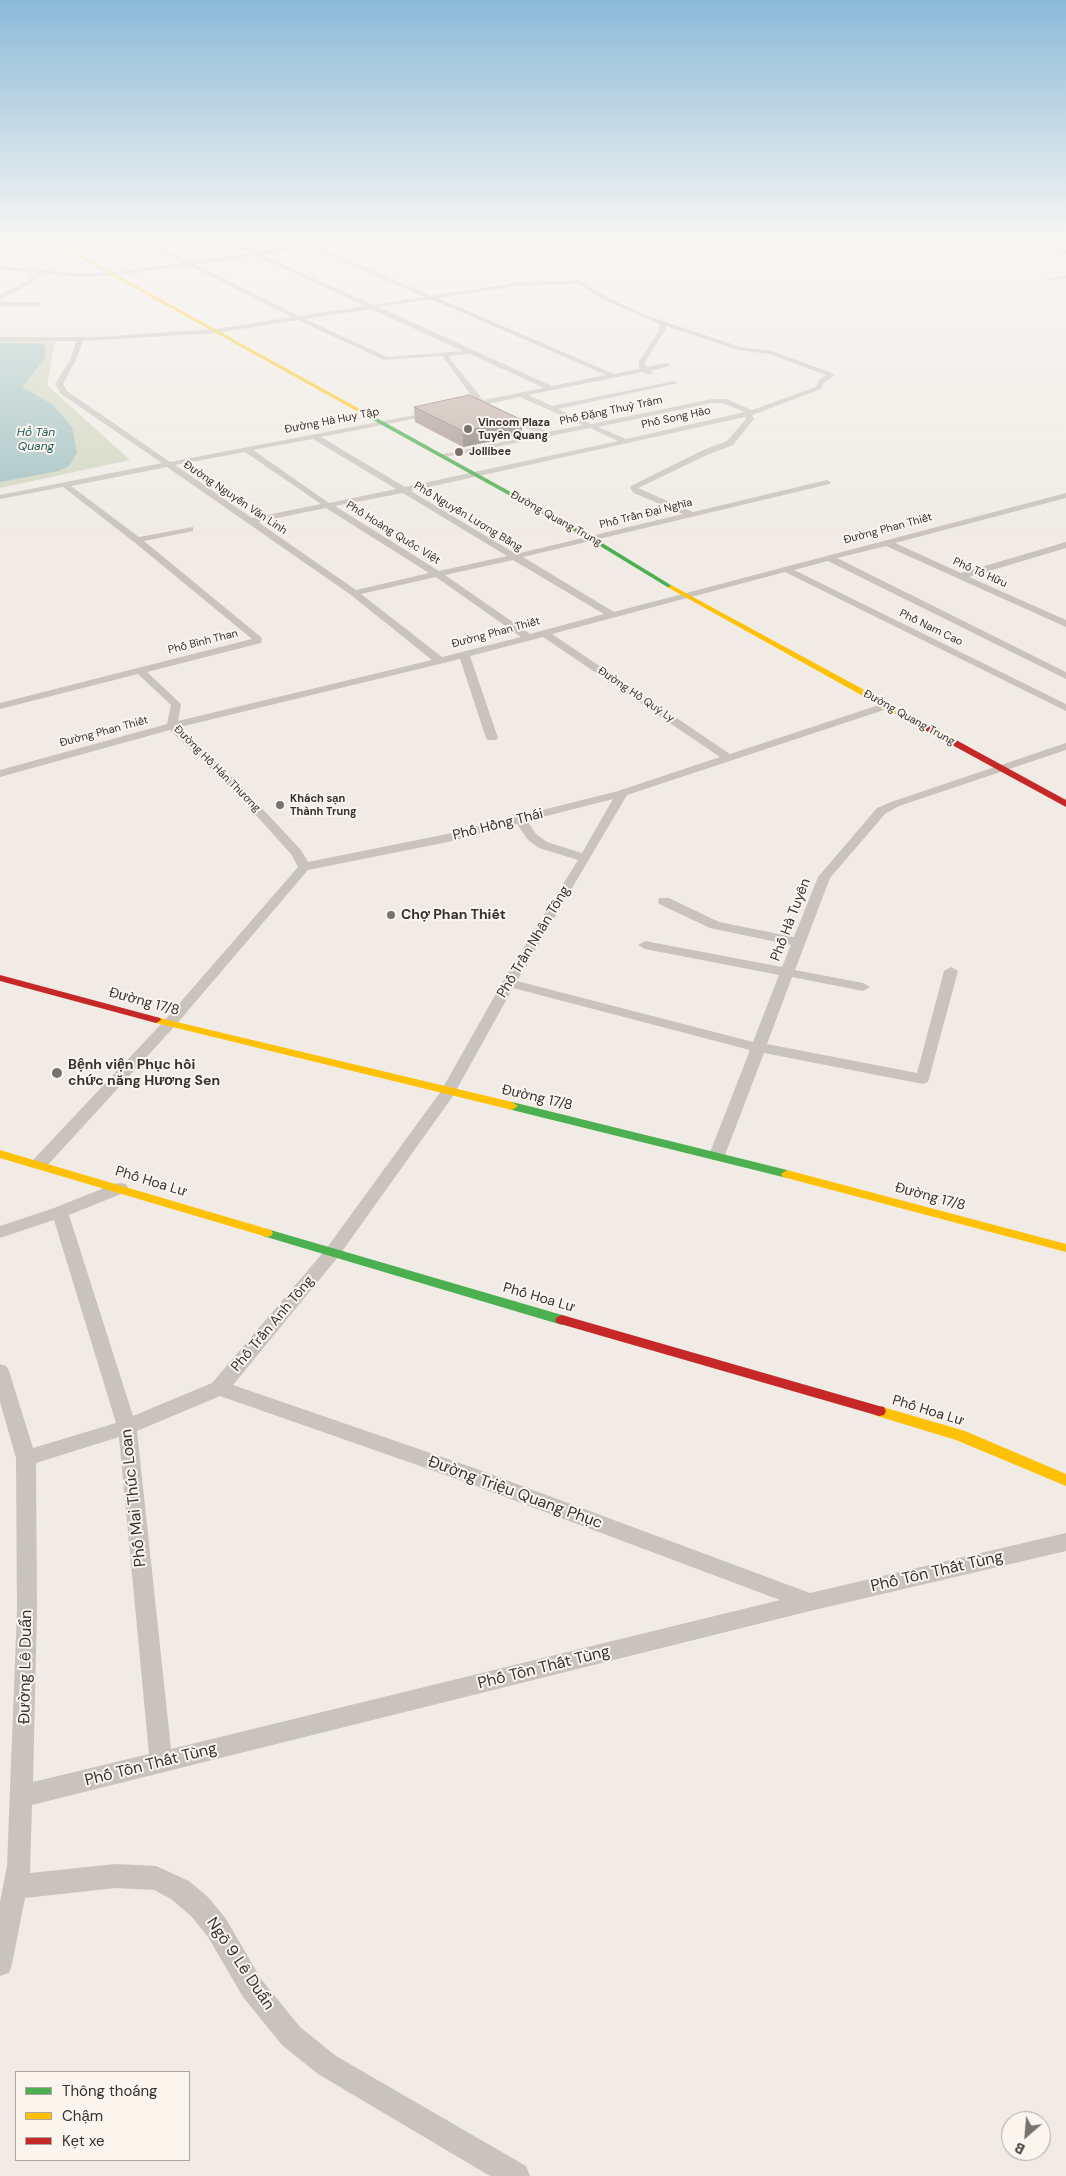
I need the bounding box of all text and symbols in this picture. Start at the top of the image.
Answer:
street label: Phố Đặng Thuỳ Trâm [558,394,664,428]
street label: Phố Song Hào [640,404,712,432]
street label: Đường Hà Huy Tập [284,405,380,437]
place label: Vincom Plaza Tuyên Quang [478,416,550,442]
marker: Vincom Plaza Tuyên Quang [462,423,474,435]
water label: Hồ Tân Quang [17,426,55,454]
place label: Jollibee [469,445,511,459]
marker: Jollibee [453,446,465,458]
street label: Đường Nguyễn Văn Linh [181,458,289,538]
street label: Phố Nguyễn Lương Bằng [411,479,525,555]
street label: Đường Quang Trung [508,488,604,550]
street label: Phố Trần Đại Nghĩa [598,496,694,532]
street label: Phố Hoàng Quốc Việt [343,499,443,567]
street label: Đường Phan Thiết [842,511,934,547]
street label: Phố Tố Hữu [951,555,1009,591]
street label: Phố Nam Cao [897,607,965,649]
street label: Đường Phan Thiết [450,615,542,651]
street label: Phố Bình Than [167,627,239,657]
street label: Đường Hồ Quý Ly [595,664,677,726]
street label: Đường Quang Trung [861,687,957,749]
street label: Đường Phan Thiết [58,714,150,750]
street label: Đường Hồ Hán Thương [171,723,263,815]
place label: Khách sạn Thành Trung [290,792,357,818]
marker: Khách sạn Thành Trung [274,799,286,811]
street label: Phố Hồng Thái [451,806,545,844]
street label: Phố Hà Tuyên [768,876,814,964]
street label: Phố Trần Nhân Tông [494,883,574,1001]
place label: Chợ Phan Thiết [401,907,506,923]
marker: Chợ Phan Thiết [385,909,397,921]
street label: Đường 17/8 [107,985,181,1019]
place label: Bệnh viện Phục hồi chức năng Hương Sen [68,1057,220,1090]
marker: Bệnh viện Phục hồi chức năng Hương Sen [50,1066,64,1080]
street label: Đường 17/8 [500,1082,574,1114]
street label: Phố Hoa Lư [113,1163,189,1201]
street label: Đường 17/8 [893,1180,967,1214]
street label: Phố Trần Anh Tông [228,1273,318,1375]
street label: Phố Hoa Lư [501,1280,577,1316]
street label: Phố Hoa Lư [890,1392,966,1430]
street label: Phố Mai Thúc Loan [117,1428,151,1568]
street label: Đường Triệu Quang Phục [425,1452,605,1534]
street label: Phố Tôn Thất Tùng [869,1547,1005,1597]
street label: Đường Lê Duẩn [15,1610,37,1724]
street label: Phố Tôn Thất Tùng [476,1642,612,1694]
street label: Phố Tôn Thất Tùng [83,1739,219,1791]
street label: Ngõ 9 Lê Duẩn [202,1914,278,2014]
legend [15,2071,190,2161]
text: Thông thoáng [62,2081,157,2101]
text: Chậm [62,2106,103,2126]
north arrow [1001,2111,1051,2161]
text: Kẹt xe [62,2131,105,2151]
text: B [1012,2138,1028,2159]

